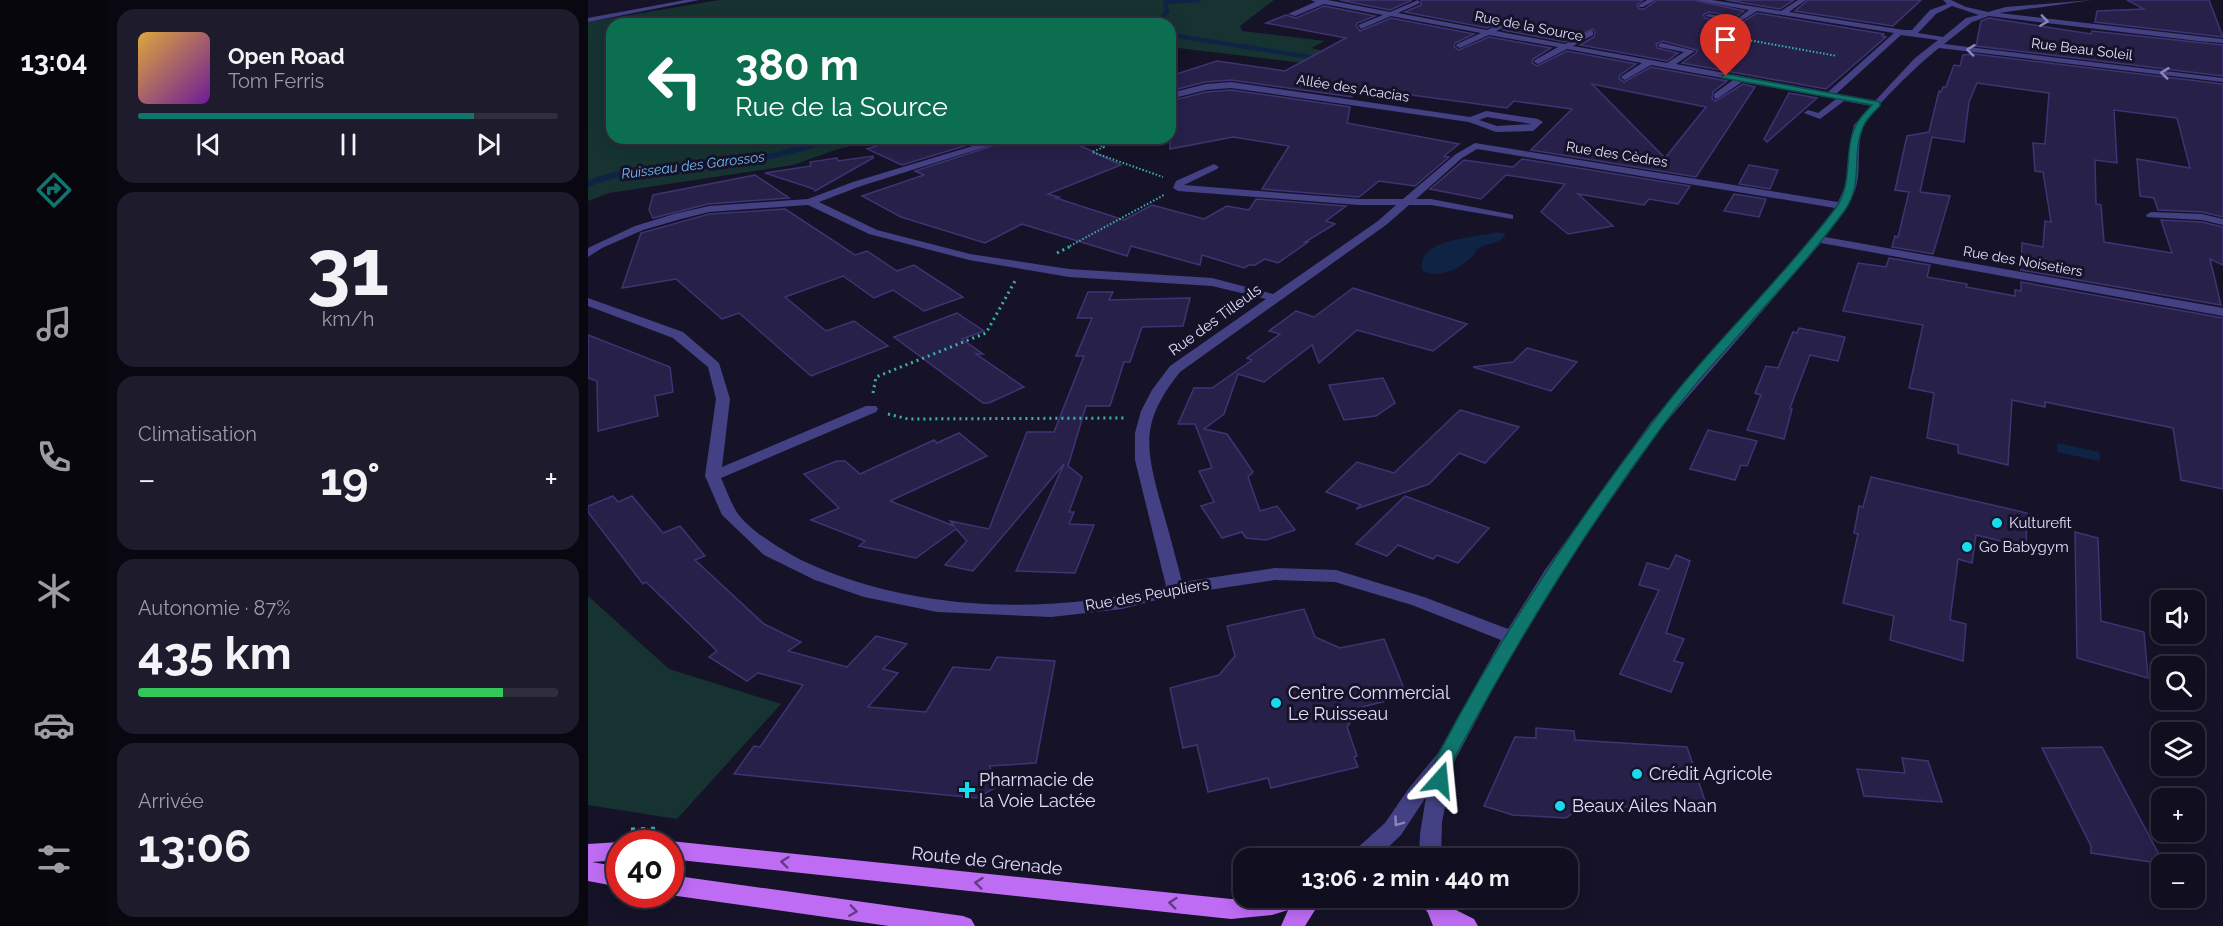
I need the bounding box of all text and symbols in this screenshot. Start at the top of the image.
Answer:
street label: Rue de la Source [1473,8,1585,44]
pin [1700,14,1751,76]
one-way arrow [2040,15,2049,27]
icon: arrive [1709,23,1742,56]
street label: Rue Beau Soleil [2030,35,2134,63]
text: 380 m [735,41,859,90]
icon: left [636,42,714,120]
text: Open Road [228,43,345,69]
one-way arrow [1967,44,1976,56]
text: 13:04 [20,46,88,77]
one-way arrow [2160,67,2170,80]
text: Tom Ferris [228,69,324,93]
street label: Allée des Acacias [1296,71,1411,105]
text: Rue de la Source [735,91,948,122]
icon: previous [192,128,225,161]
icon: pause [332,128,365,161]
icon: next [472,128,505,161]
street label: Rue des Cèdres [1565,138,1669,170]
water label: Ruisseau des Garossos [620,148,766,182]
icon: directions [33,169,75,211]
text: 31 [307,222,389,313]
street label: Rue des Noisetiers [1962,243,2084,279]
street label: Rue des Tilleuls [1165,281,1265,359]
icon: music [33,303,75,345]
text: km/h [322,307,374,331]
text: Climatisation [138,422,257,446]
icon: phone [33,436,75,478]
text: 19° [320,453,380,506]
text: − [138,460,156,499]
text: + [544,460,558,499]
place label: Kulturefit [2009,514,2072,532]
marker: Kulturefit [1990,516,2004,530]
place label: Go Babygym [1979,538,2069,556]
marker: Go Babygym [1960,540,1974,554]
icon: climate [33,570,75,612]
street label: Rue des Peupliers [1084,575,1210,615]
map controls [2151,590,2205,908]
button: sound [2151,590,2205,644]
text: Autonomie · 87% [138,596,290,620]
text: 435 km [138,627,292,680]
button: search [2151,656,2205,710]
place label: Centre Commercial Le Ruisseau [1288,682,1450,724]
marker: Centre Commercial Le Ruisseau [1269,696,1283,710]
icon: car [33,704,75,746]
button: layers [2151,722,2205,776]
position arrow [1408,748,1472,812]
place label: Crédit Agricole [1649,763,1773,784]
marker: Crédit Agricole [1630,767,1644,781]
place label: Pharmacie de la Voie Lactée [979,769,1096,811]
marker: Pharmacie de la Voie Lactée [960,783,974,797]
button: + [2151,788,2205,842]
text: Arrivée [138,789,204,813]
place label: Beaux Ailes Naan [1572,795,1717,816]
marker: Beaux Ailes Naan [1553,799,1567,813]
one-way arrow [1394,815,1405,826]
text: 13:06 [138,820,251,873]
speed limit sign: 40 [606,830,684,908]
icon: filters [33,838,75,880]
street label: Route de Grenade [910,842,1064,879]
button: − [2151,854,2205,908]
one-way arrow [781,856,790,869]
text: 13:06 · 2 min · 440 m [1302,865,1509,891]
one-way arrow [975,877,984,890]
one-way arrow [1169,897,1178,910]
one-way arrow [849,904,858,916]

